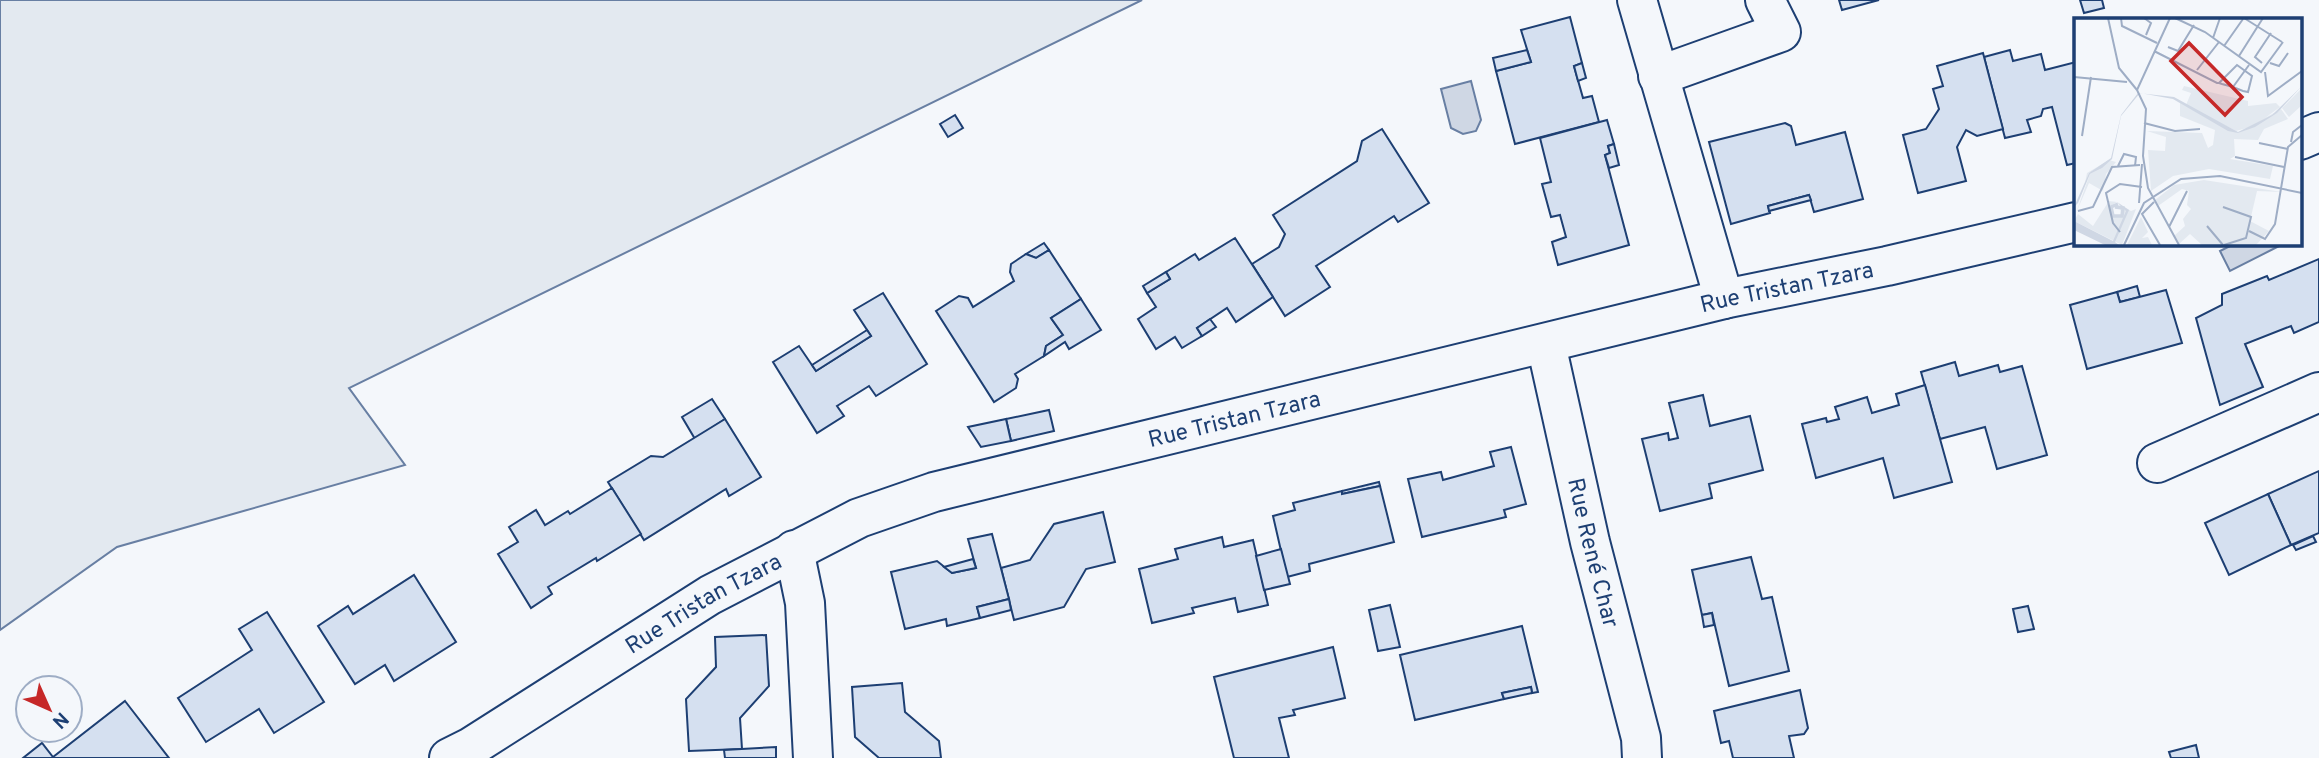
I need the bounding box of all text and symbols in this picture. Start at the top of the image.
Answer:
inset map [2074,18,2302,245]
street label: Rue Tristan Tzara [1697,257,1876,321]
street label: Rue Tristan Tzara [1146,386,1324,456]
street label: Rue René Char [1559,475,1624,631]
street label: Rue Tristan Tzara [621,548,787,662]
north arrow [14,674,84,744]
text: N [46,706,73,733]

